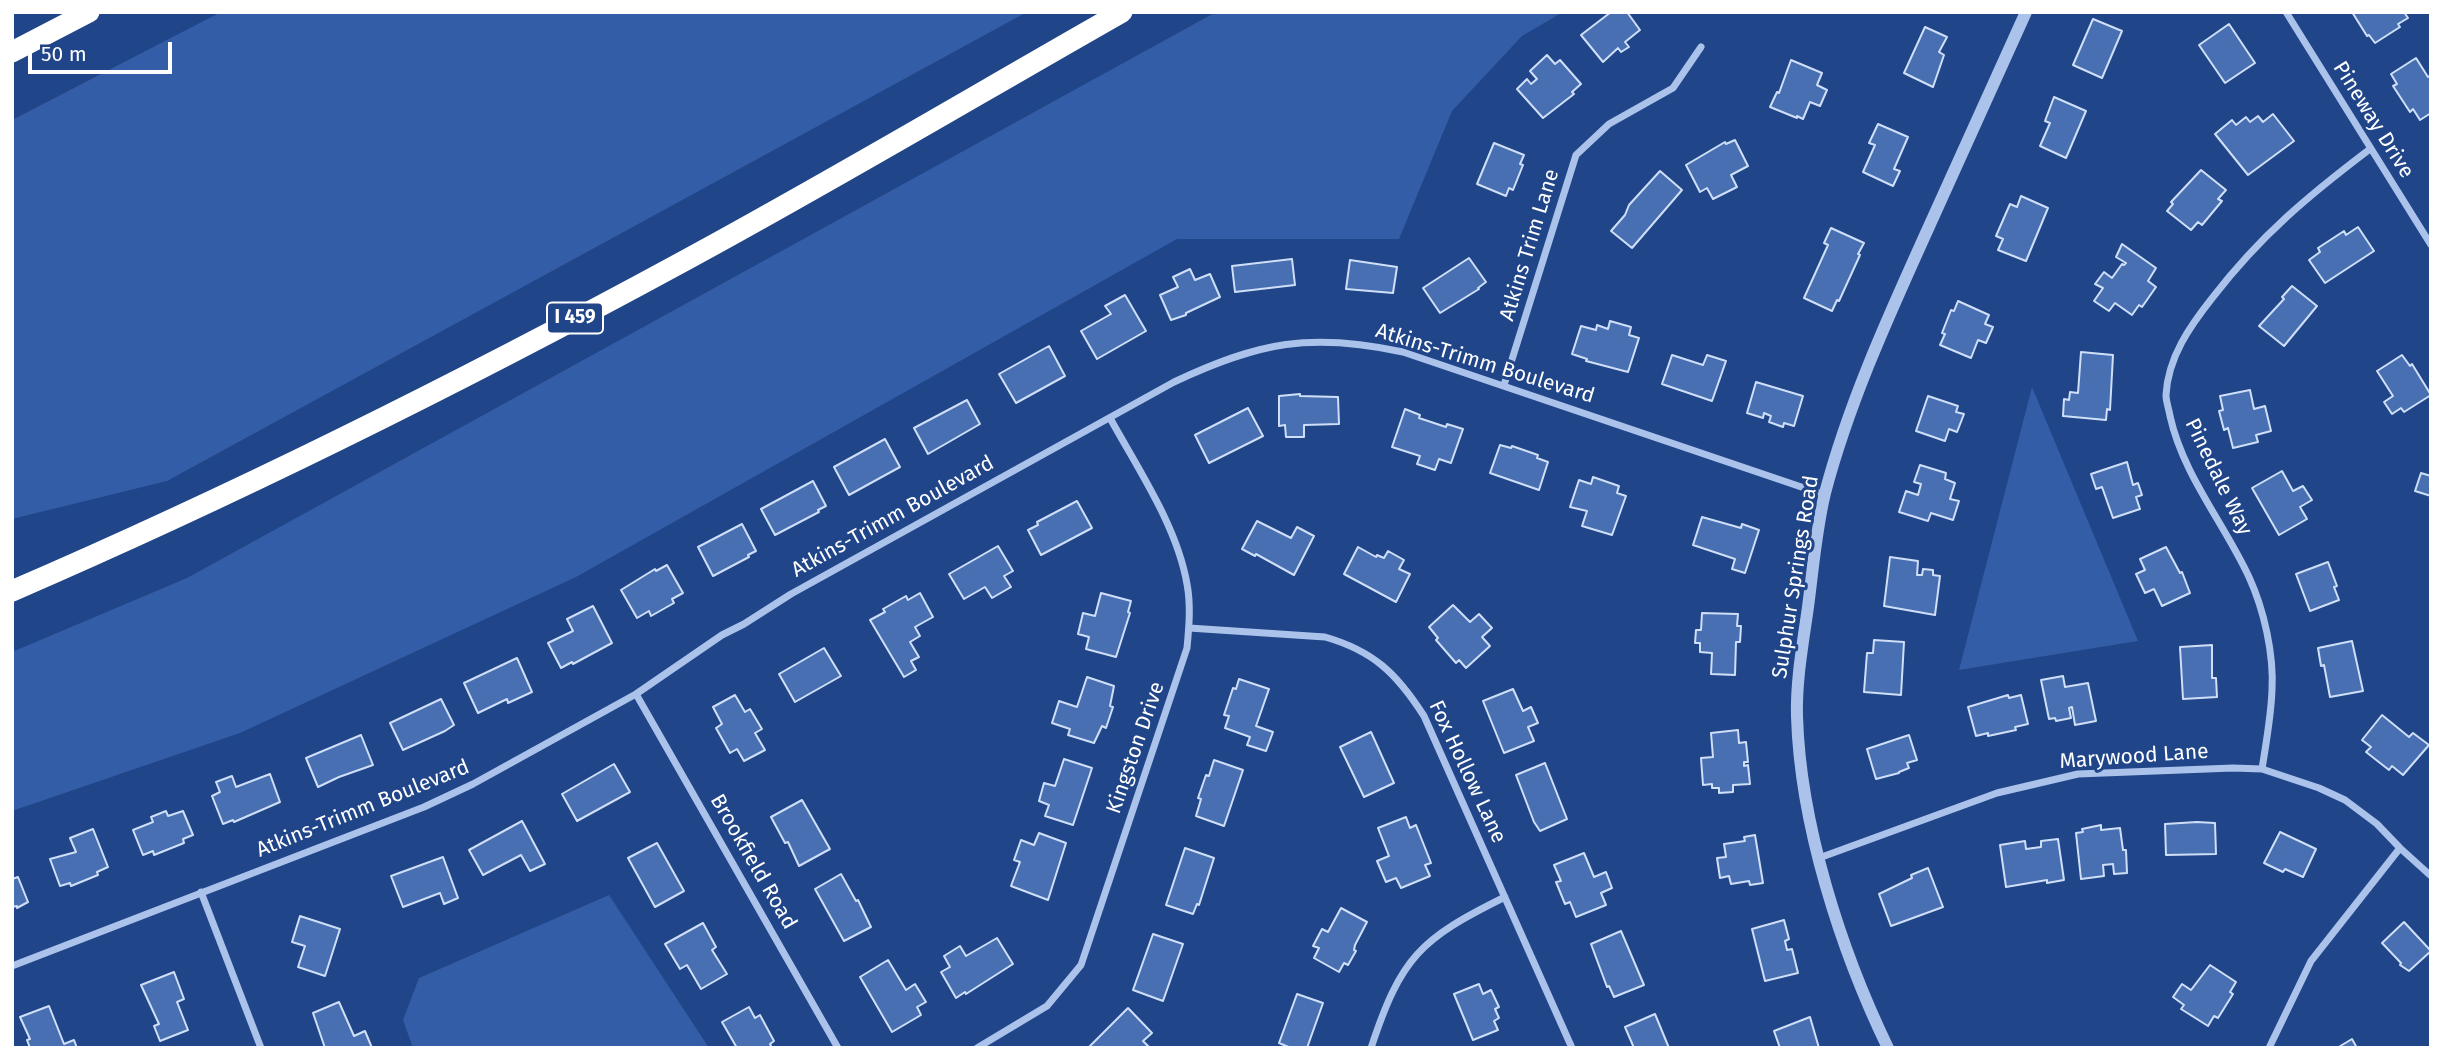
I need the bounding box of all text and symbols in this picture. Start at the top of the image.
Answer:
scale bar [32,28,175,72]
text: 50 m [41,41,87,67]
street label: Pineway Drive [2327,57,2419,183]
street label: Atkins Trim Lane [1495,166,1565,324]
road number: I 459 [547,302,603,334]
street label: Atkins-Trimm Boulevard [1373,319,1597,409]
street label: Pinedale Way [2179,414,2257,540]
street label: Atkins-Trimm Boulevard [787,451,999,583]
street label: Sulphur Springs Road [1767,474,1825,680]
street label: Kingston Drive [1102,679,1170,817]
street label: Fox Hollow Lane [1423,697,1511,847]
street label: Marywood Lane [2059,739,2209,775]
street label: Atkins-Trimm Boulevard [253,755,473,863]
street label: Brookfield Road [704,790,802,934]

